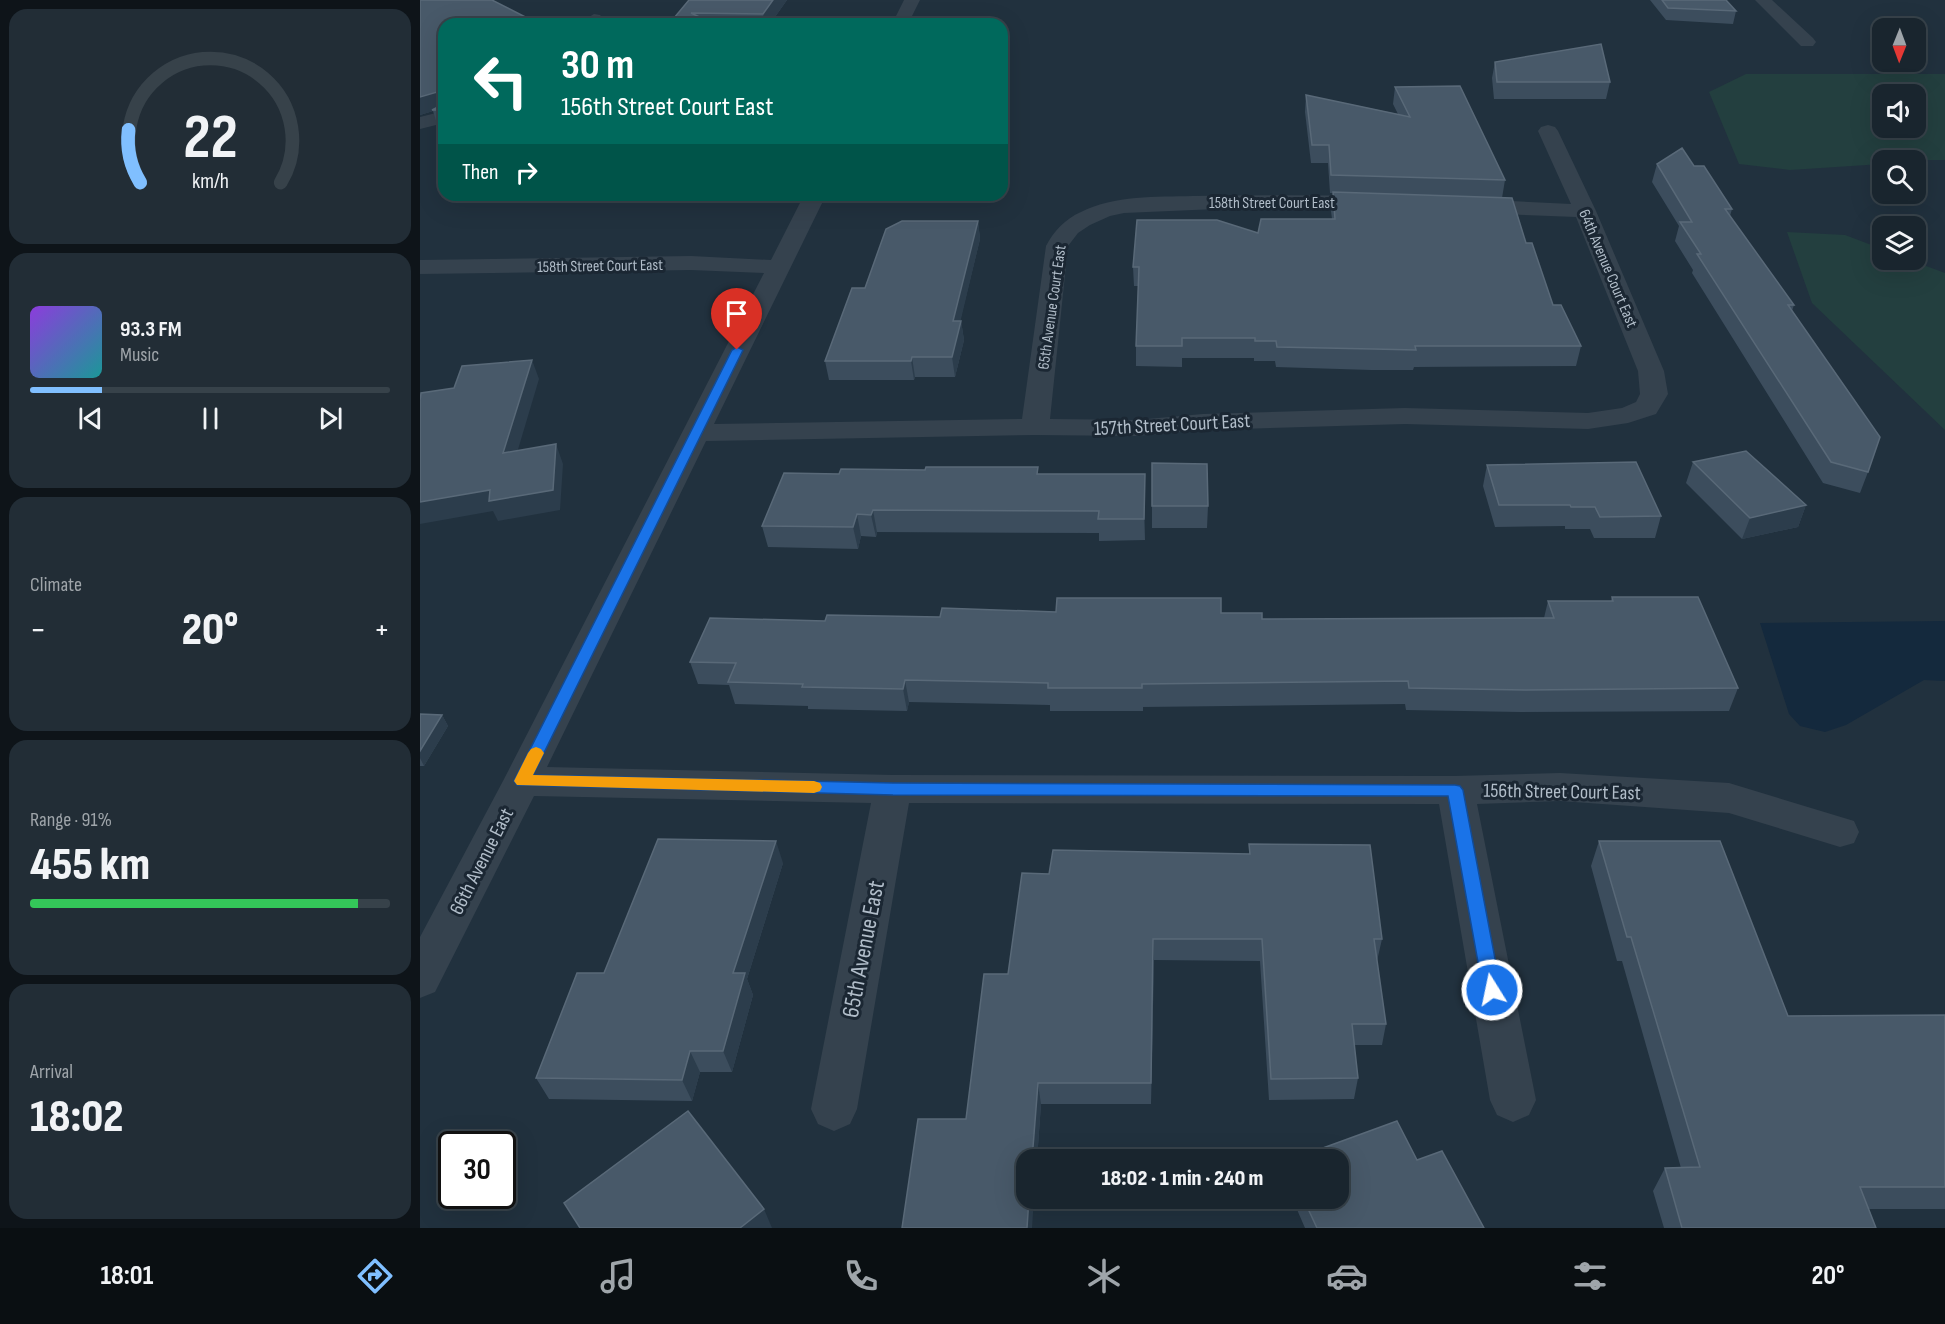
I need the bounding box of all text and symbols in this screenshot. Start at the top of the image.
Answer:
north arrow [1872,18,1926,72]
map controls [1872,18,1926,270]
text: 30 m [561,40,634,91]
icon: left [462,42,540,120]
button: sound [1872,84,1926,138]
text: 156th Street Court East [561,91,773,123]
text: 22 [183,102,237,177]
button: search [1872,150,1926,204]
icon: right [510,156,543,189]
text: Then [462,159,498,186]
text: km/h [191,170,229,195]
street label: 158th Street Court East [1209,194,1335,213]
street label: 64th Avenue Court East [1574,207,1641,330]
button: layers [1872,216,1926,270]
street label: 65th Avenue Court East [1034,244,1071,371]
street label: 158th Street Court East [537,256,663,277]
pin [711,288,762,350]
icon: arrive [720,297,753,330]
text: 93.3 FM [120,316,182,343]
text: Music [120,343,159,367]
icon: previous [74,402,107,435]
icon: pause [194,402,227,435]
icon: next [314,402,347,435]
street label: 157th Street Court East [1093,409,1251,441]
text: Climate [30,573,82,597]
text: 20° [182,603,238,658]
text: − [30,610,46,650]
text: + [374,610,390,650]
street label: 156th Street Court East [1483,779,1641,805]
street label: 66th Avenue East [445,804,519,919]
text: Range · 91% [30,808,112,832]
text: 455 km [30,838,150,893]
street label: 65th Avenue East [836,878,891,1020]
position arrow [1460,958,1524,1022]
text: Arrival [30,1060,73,1084]
text: 18:02 [30,1090,124,1145]
speed limit sign: 30 [438,1131,516,1209]
text: 18:02 · 1 min · 240 m [1102,1165,1263,1192]
icon: directions [354,1255,396,1297]
icon: music [597,1255,639,1297]
icon: phone [840,1255,882,1297]
icon: climate [1083,1255,1125,1297]
icon: car [1326,1255,1368,1297]
icon: filters [1569,1255,1611,1297]
text: 18:01 [100,1260,153,1292]
text: 20° [1811,1260,1845,1292]

